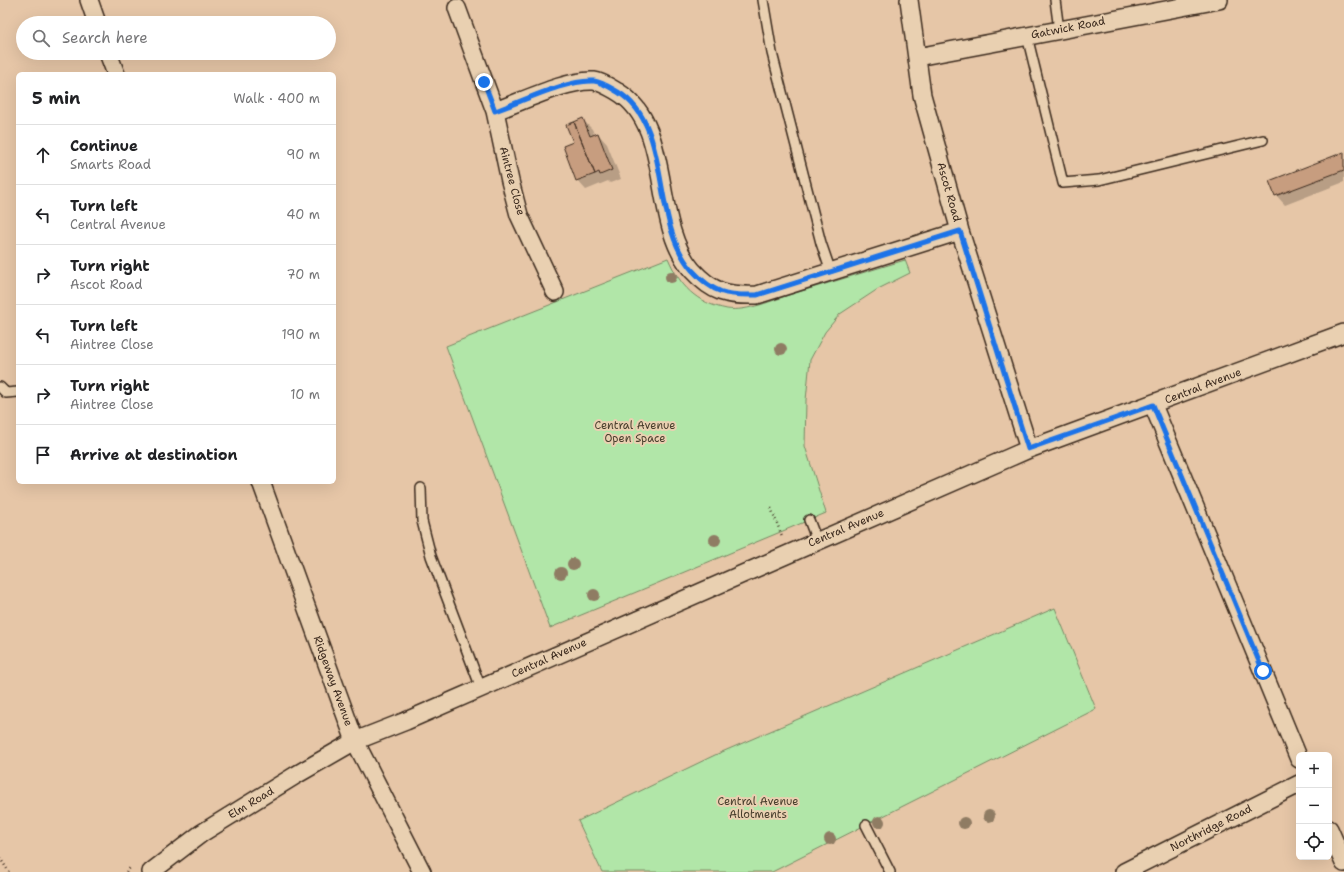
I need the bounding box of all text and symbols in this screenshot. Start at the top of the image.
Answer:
street label: Gatwick Road [1030,13,1106,43]
search box [16,16,336,60]
icon: search [30,27,52,49]
text: Search here [62,28,148,48]
route end [475,73,493,91]
text: 5 min [32,87,80,109]
text: Walk · 400 m [233,90,320,107]
text: Continue [70,136,138,156]
icon: ahead [32,144,54,166]
street label: Aintree Close [496,145,528,217]
text: 90 m [286,146,320,163]
text: Smarts Road [70,156,151,173]
street label: Ascot Road [933,160,965,224]
text: Turn left [70,196,138,216]
icon: left [32,204,54,226]
text: 40 m [286,206,320,223]
text: Central Avenue [70,216,166,233]
text: Turn right [70,256,150,276]
icon: right [32,264,54,286]
text: 70 m [286,266,320,283]
text: Ascot Road [70,276,142,293]
text: Turn left [70,316,138,336]
icon: left [32,324,54,346]
text: 190 m [281,326,320,343]
text: Aintree Close [70,336,154,353]
street label: Central Avenue [1162,364,1244,408]
text: Turn right [70,376,150,396]
icon: right [32,384,54,406]
text: 10 m [290,386,320,403]
text: Aintree Close [70,396,154,413]
park label: Central Avenue Open Space [594,418,676,446]
icon: arrive [32,444,54,466]
text: Arrive at destination [70,445,238,465]
street label: Central Avenue [806,505,886,551]
street label: Ridgeway Avenue [310,634,356,728]
street label: Central Avenue [509,635,589,681]
route start [1254,662,1272,680]
map controls [1296,752,1332,860]
button: + [1296,752,1332,788]
street label: Elm Road [225,783,277,823]
button: − [1296,788,1332,824]
park label: Central Avenue Allotments [717,794,799,822]
street label: Northridge Road [1168,801,1254,855]
button: locate [1296,824,1332,860]

